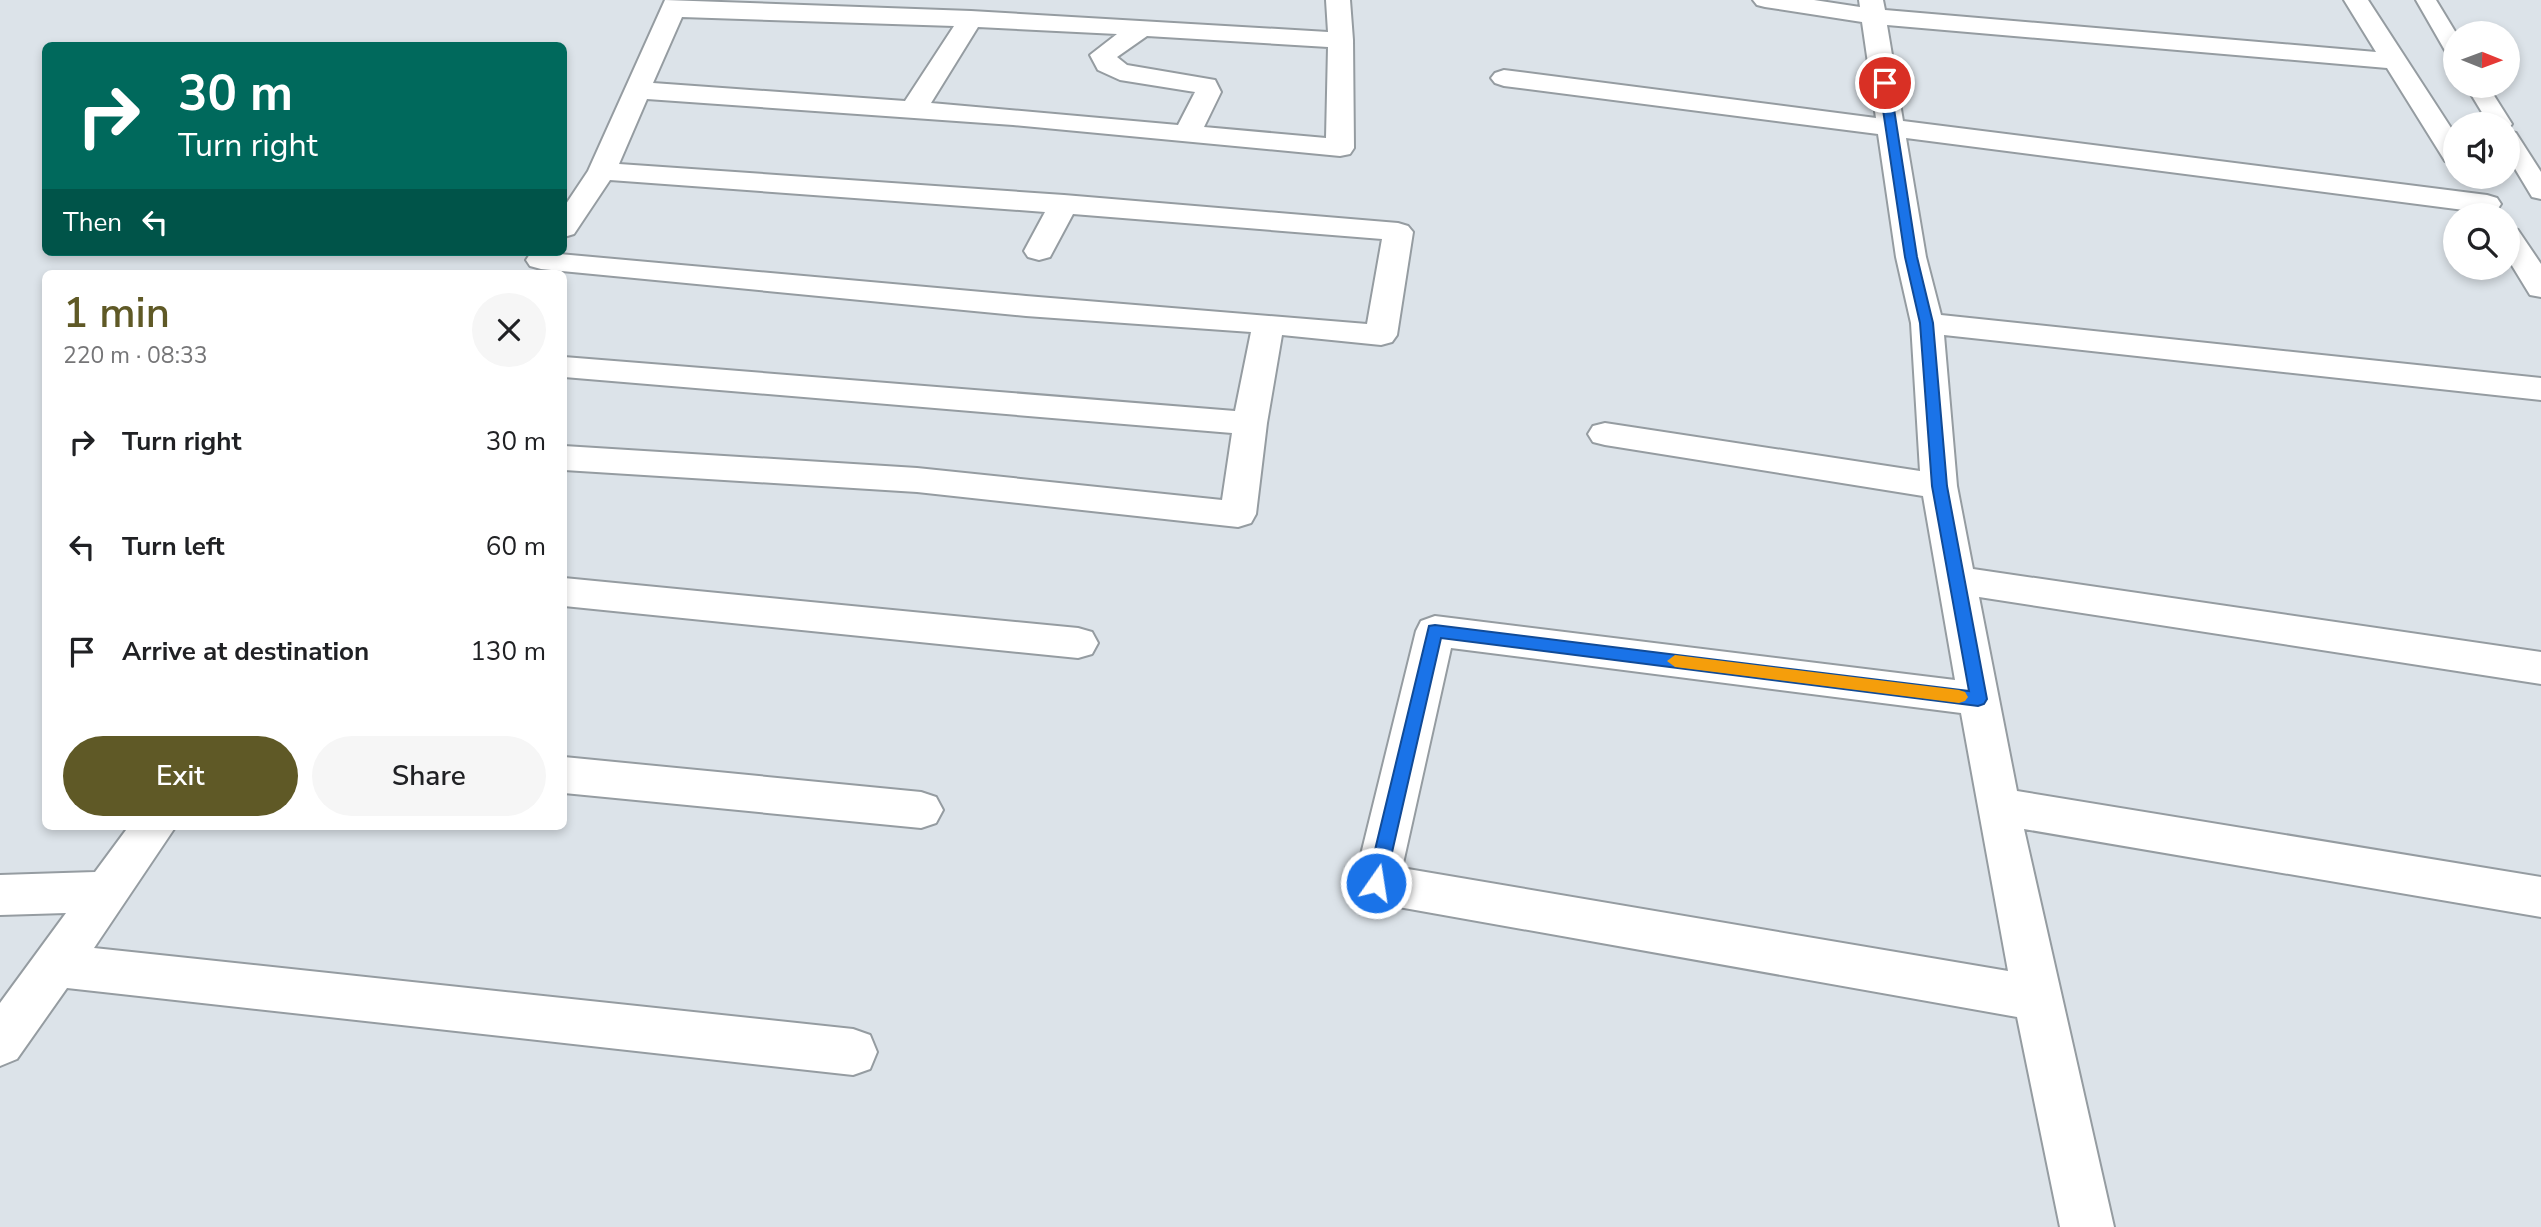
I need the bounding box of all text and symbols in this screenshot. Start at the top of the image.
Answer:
north arrow [2443,21,2520,98]
map controls [2443,21,2520,280]
pin [1855,53,1915,113]
text: 30 m [178,60,293,127]
icon: arrive [1866,64,1904,102]
icon: right [63,70,154,161]
button: sound [2443,112,2520,189]
text: Turn right [178,124,318,167]
icon: left [136,203,174,241]
button: search [2443,203,2520,280]
text: Then [63,205,122,240]
text: 1 min [63,285,170,342]
button: close [472,293,546,367]
text: 220 m · 08:33 [63,340,208,371]
icon: right [63,423,101,461]
text: Turn right [122,424,241,459]
text: 30 m [486,424,546,459]
icon: left [63,528,101,566]
text: Turn left [122,529,225,564]
text: 60 m [486,529,546,564]
icon: arrive [63,633,101,671]
text: Arrive at destination [122,634,369,669]
text: 130 m [470,634,546,669]
button: Exit [63,736,298,816]
button: Share [312,736,546,816]
position arrow [1339,846,1413,920]

